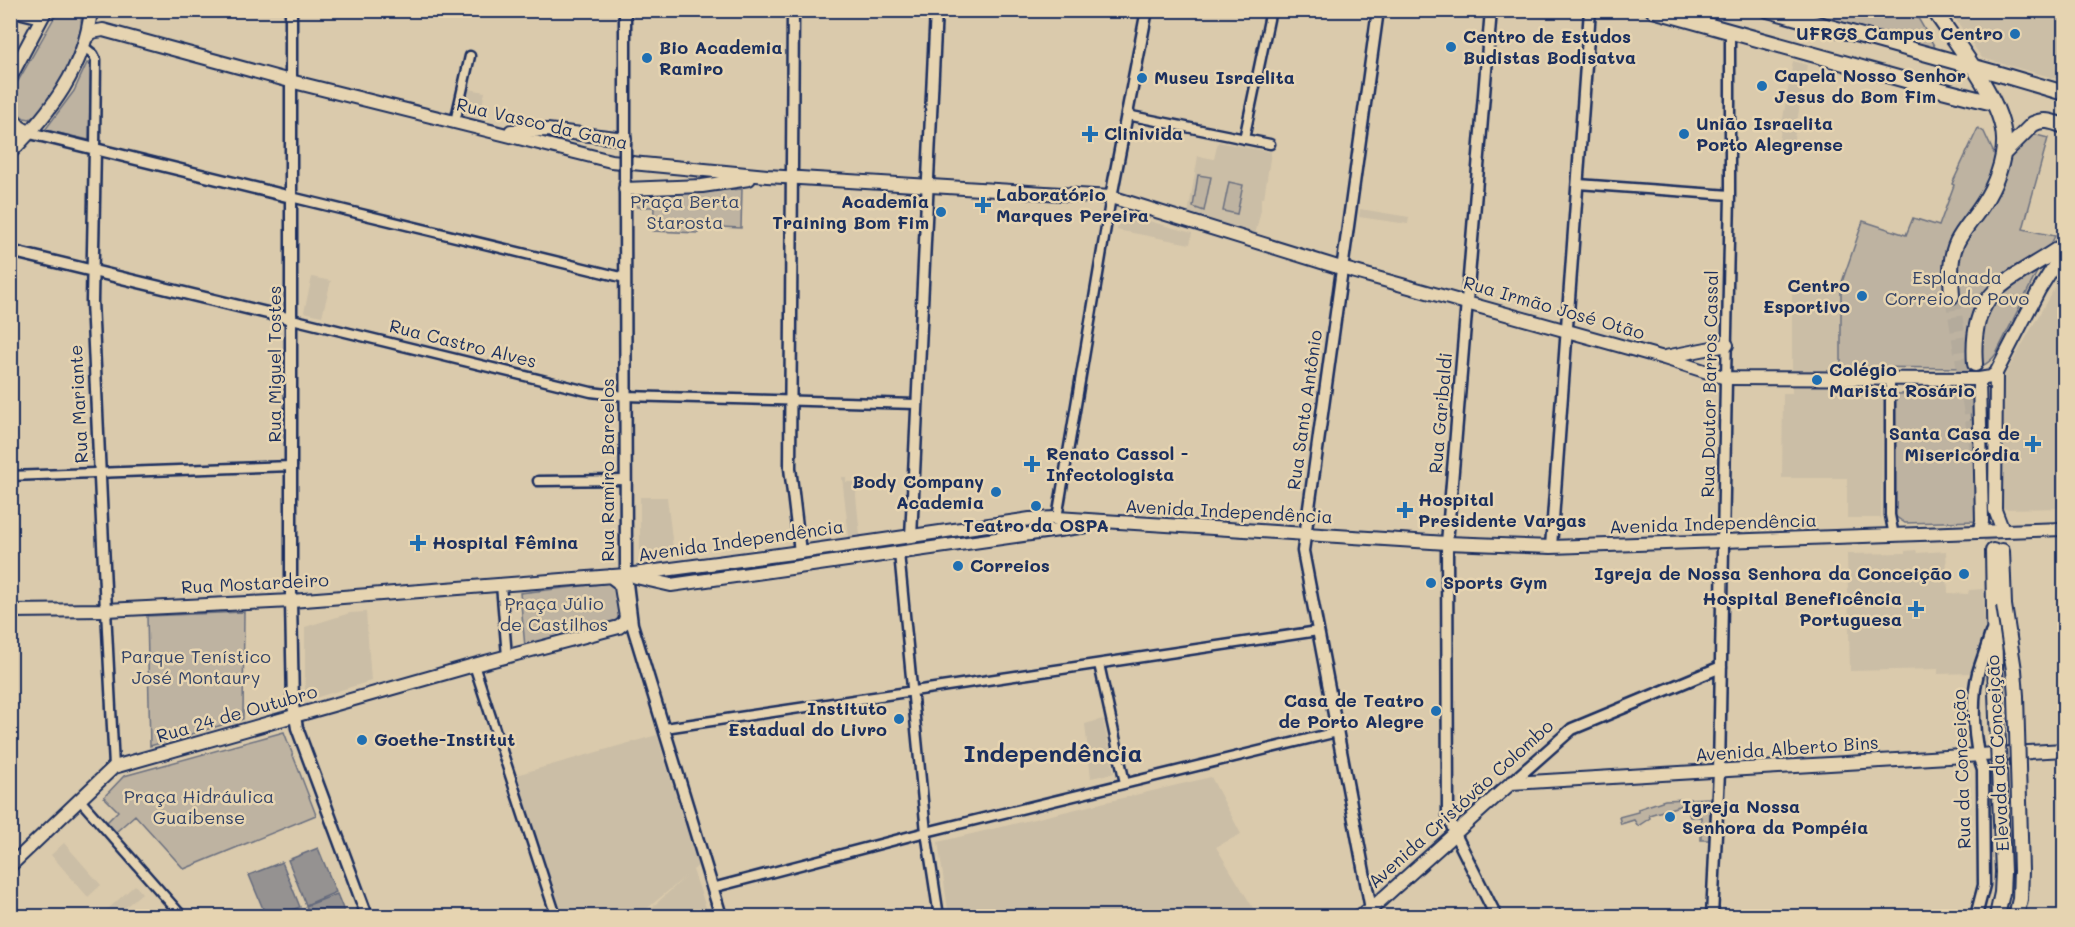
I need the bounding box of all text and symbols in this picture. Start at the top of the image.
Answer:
place label: UFRGS Campus Centro [1796,21,2003,45]
place label: Centro de Estudos Budistas Bodisatva [1463,24,1636,69]
marker: UFRGS Campus Centro [2008,27,2022,41]
place label: Bio Academia Ramiro [659,35,783,80]
marker: Centro de Estudos Budistas Bodisatva [1444,40,1458,54]
marker: Bio Academia Ramiro [640,51,654,65]
place label: Capela Nosso Senhor Jesus do Bom Fim [1774,63,1966,108]
place label: Museu Israelita [1154,65,1295,89]
marker: Museu Israelita [1135,71,1149,85]
marker: Capela Nosso Senhor Jesus do Bom Fim [1755,79,1769,93]
street label: Rua Vasco da Gama [454,92,630,154]
place label: União Israelita Porto Alegrense [1696,111,1843,156]
place label: Clinivida [1104,121,1183,145]
marker: Clinivida [1081,125,1099,143]
marker: União Israelita Porto Alegrense [1677,127,1691,141]
place label: Laboratório Marques Pereira [996,182,1149,227]
park label: Praça Berta Starosta [630,189,740,234]
place label: Academia Training Bom Fim [772,189,929,234]
marker: Laboratório Marques Pereira [974,196,992,214]
marker: Academia Training Bom Fim [934,205,948,219]
park label: Esplanada Correio do Povo [1885,265,2030,310]
street label: Rua Irmão José Otão [1461,270,1648,345]
street label: Rua Doutor Barros Cassal [1695,270,1723,498]
place label: Centro Esportivo [1763,273,1850,318]
street label: Rua Miguel Tostes [262,285,286,443]
marker: Centro Esportivo [1855,289,1869,303]
street label: Rua Castro Alves [387,313,539,373]
street label: Rua Santo Antônio [1281,328,1327,491]
street label: Rua Mariante [63,344,93,464]
street label: Rua Garibaldi [1423,351,1457,475]
place label: Colégio Marista Rosário [1829,357,1975,402]
marker: Colégio Marista Rosário [1810,373,1824,387]
street label: Rua Ramiro Barcelos [595,378,619,562]
place label: Santa Casa de Misericórdia [1889,421,2020,466]
marker: Santa Casa de Misericórdia [2024,435,2042,453]
place label: Renato Cassol - Infectologista [1046,441,1188,486]
marker: Renato Cassol - Infectologista [1023,455,1041,473]
place label: Body Company Academia [852,469,984,514]
marker: Body Company Academia [989,485,1003,499]
place label: Hospital Presidente Vargas [1418,487,1586,532]
street label: Avenida Independência [1125,494,1333,528]
marker: Teatro da OSPA [1029,499,1043,513]
marker: Hospital Presidente Vargas [1396,501,1414,519]
street label: Avenida Independência [1609,507,1817,539]
place label: Teatro da OSPA [963,513,1109,537]
street label: Avenida Independência [636,514,845,566]
place label: Hospital Fêmina [432,530,578,554]
marker: Hospital Fêmina [409,534,427,552]
place label: Correios [970,553,1050,577]
marker: Correios [951,559,965,573]
place label: Igreja de Nossa Senhora da Conceição [1594,561,1952,585]
street label: Rua Mostardeiro [180,567,330,599]
marker: Igreja de Nossa Senhora da Conceição [1957,567,1971,581]
place label: Sports Gym [1443,570,1547,594]
marker: Sports Gym [1424,576,1438,590]
place label: Hospital Beneficência Portuguesa [1702,586,1902,631]
park label: Praça Júlio de Castilhos [500,591,608,636]
marker: Hospital Beneficência Portuguesa [1907,600,1925,618]
park label: Parque Tenístico José Montaury [121,644,271,689]
street label: Elevada da Conceição [1980,654,2014,852]
street label: Rua 24 de Outubro [154,679,320,747]
place label: Casa de Teatro de Porto Alegre [1278,688,1424,733]
street label: Rua da Conceição [1946,688,1976,849]
place label: Instituto Estadual do Livro [728,696,887,741]
marker: Casa de Teatro de Porto Alegre [1429,704,1443,718]
marker: Instituto Estadual do Livro [892,712,906,726]
street label: Avenida Cristóvão Colombo [1363,713,1558,893]
place label: Goethe-Institut [374,727,515,751]
street label: Avenida Alberto Bins [1695,730,1879,766]
marker: Goethe-Institut [355,733,369,747]
district label: Independência [963,737,1143,768]
park label: Praça Hidráulica Guaibense [124,784,274,829]
place label: Igreja Nossa Senhora da Pompéia [1682,794,1868,839]
marker: Igreja Nossa Senhora da Pompéia [1663,810,1677,824]

